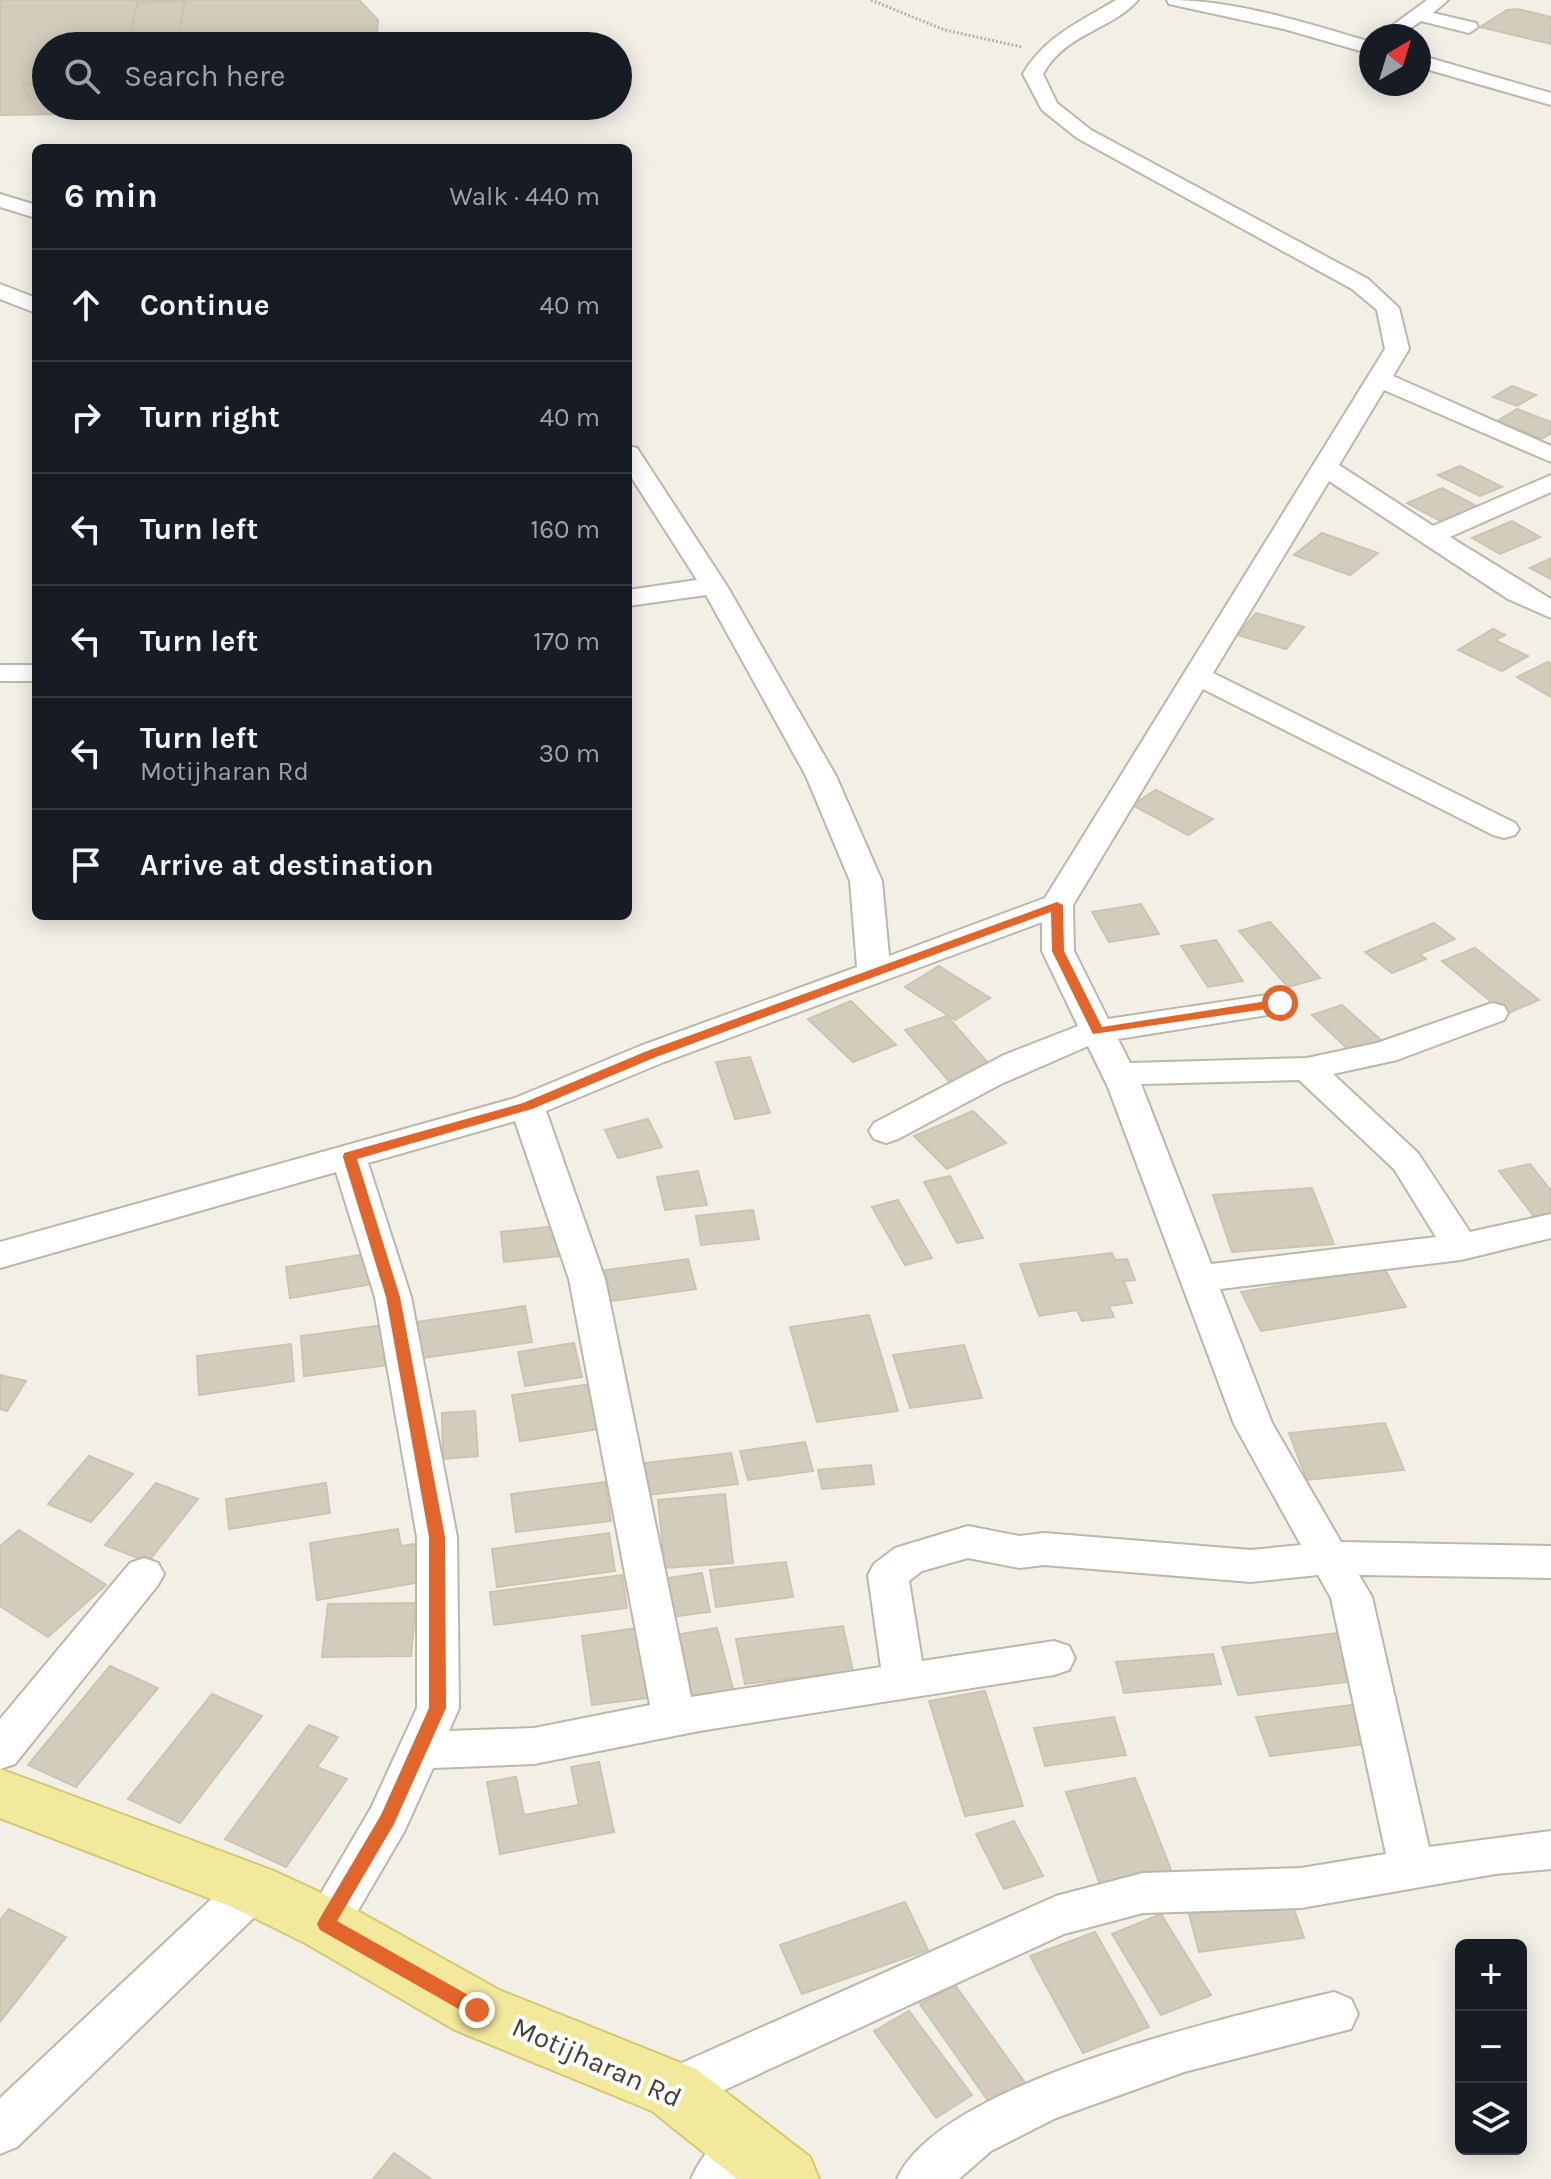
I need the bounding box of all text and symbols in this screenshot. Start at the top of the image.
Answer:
north arrow [1359,24,1431,96]
search box [32,32,632,120]
icon: search [60,54,104,98]
text: Search here [124,58,285,94]
text: 6 min [64,176,158,216]
text: Walk · 440 m [449,181,600,212]
icon: ahead [64,283,108,327]
text: Continue [140,287,270,323]
text: 40 m [540,290,600,321]
icon: right [64,395,108,439]
text: Turn right [140,399,280,435]
text: 40 m [540,402,600,433]
icon: left [64,507,108,551]
text: Turn left [140,511,258,547]
text: 160 m [531,514,600,545]
icon: left [64,619,108,663]
text: Turn left [140,623,258,659]
text: 170 m [533,626,600,657]
text: Turn left [140,720,258,756]
icon: left [64,731,108,775]
text: 30 m [539,738,600,769]
text: Motijharan Rd [140,756,309,787]
icon: arrive [64,843,108,887]
text: Arrive at destination [140,847,434,883]
route start [1262,985,1298,1021]
map controls [1455,1939,1527,2155]
button: + [1455,1939,1527,2011]
route end [459,1992,495,2028]
street label: Motijharan Rd [507,2010,687,2114]
button: − [1455,2011,1527,2083]
button: layers [1455,2083,1527,2155]

